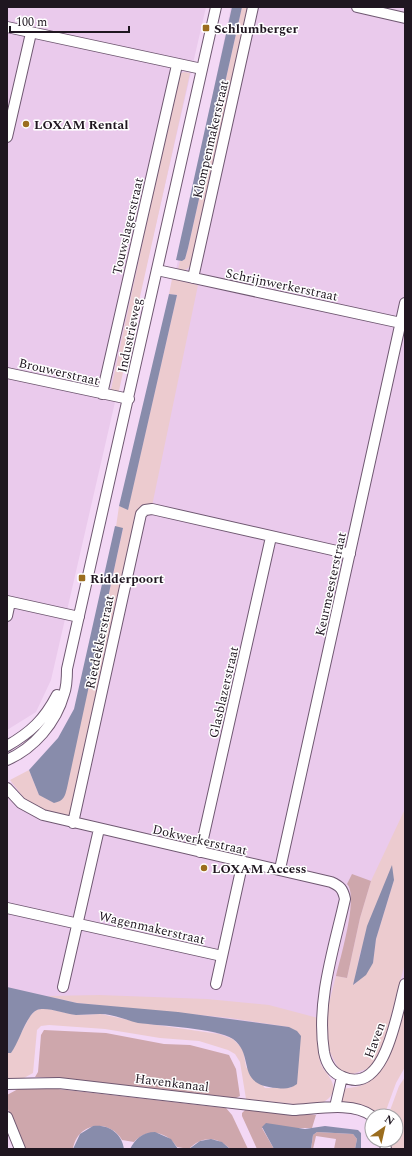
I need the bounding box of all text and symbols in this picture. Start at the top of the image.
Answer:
scale bar [10,8,129,34]
text: 100 m [16,13,47,32]
place label: Schlumberger [214,19,299,39]
marker: Schlumberger [201,23,211,33]
street label: Klompenmakerstraat [188,78,234,200]
place label: LOXAM Rental [34,115,128,135]
marker: LOXAM Rental [21,119,31,129]
street label: Touwslagerstraat [107,175,149,277]
street label: Schrijnwerkerstraat [224,263,340,307]
street label: Industrieweg [112,296,148,375]
street label: Brouwerstraat [17,353,101,391]
street label: Keurmeesterstraat [310,530,352,638]
place label: Ridderpoort [90,569,164,589]
marker: Ridderpoort [77,573,87,583]
street label: Rietdekkerstraat [80,593,120,691]
street label: Glasblazerstraat [204,644,244,740]
street label: Dokwerkerstraat [150,819,250,861]
place label: LOXAM Access [212,859,307,879]
marker: LOXAM Access [199,863,209,873]
street label: Wagenmakerstraat [97,906,207,950]
street label: Haven [359,1019,391,1061]
street label: Havenkanaal [134,1069,210,1097]
north arrow [364,1108,404,1148]
text: N [381,1111,398,1130]

